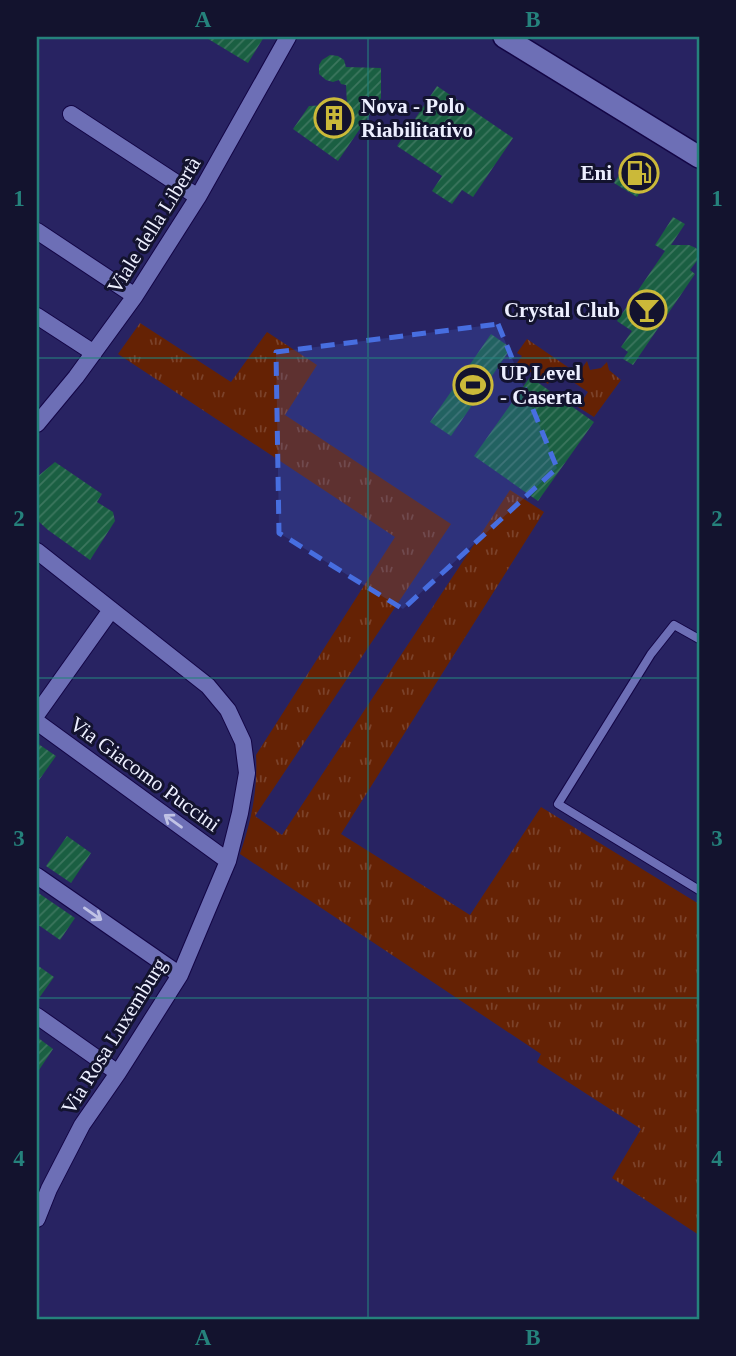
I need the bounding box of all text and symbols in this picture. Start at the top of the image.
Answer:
text: A [195,7,212,32]
text: B [525,7,541,32]
place label: Nova - Polo Riabilitativo [361,94,473,142]
building icon: Nova - Polo Riabilitativo [313,97,355,139]
street label: Viale della Libertà [102,152,206,298]
fuel station icon: Eni [618,152,660,194]
place label: Eni [580,161,612,185]
text: 1 [13,186,25,211]
text: 1 [711,186,723,211]
bar icon: Crystal Club [626,289,668,331]
place label: Crystal Club [504,298,620,322]
place label: UP Level - Caserta [500,361,583,409]
sports icon: UP Level - Caserta [452,364,494,406]
text: 2 [13,506,25,531]
text: 2 [711,506,723,531]
street label: Via Giacomo Puccini [65,712,225,837]
one-way arrow [164,813,182,828]
text: 3 [13,826,25,851]
text: 3 [711,826,723,851]
one-way arrow [83,907,102,921]
street label: Via Rosa Luxemburg [56,953,172,1118]
text: 4 [13,1146,25,1171]
text: 4 [711,1146,723,1171]
text: A [195,1325,212,1350]
text: B [525,1325,541,1350]

